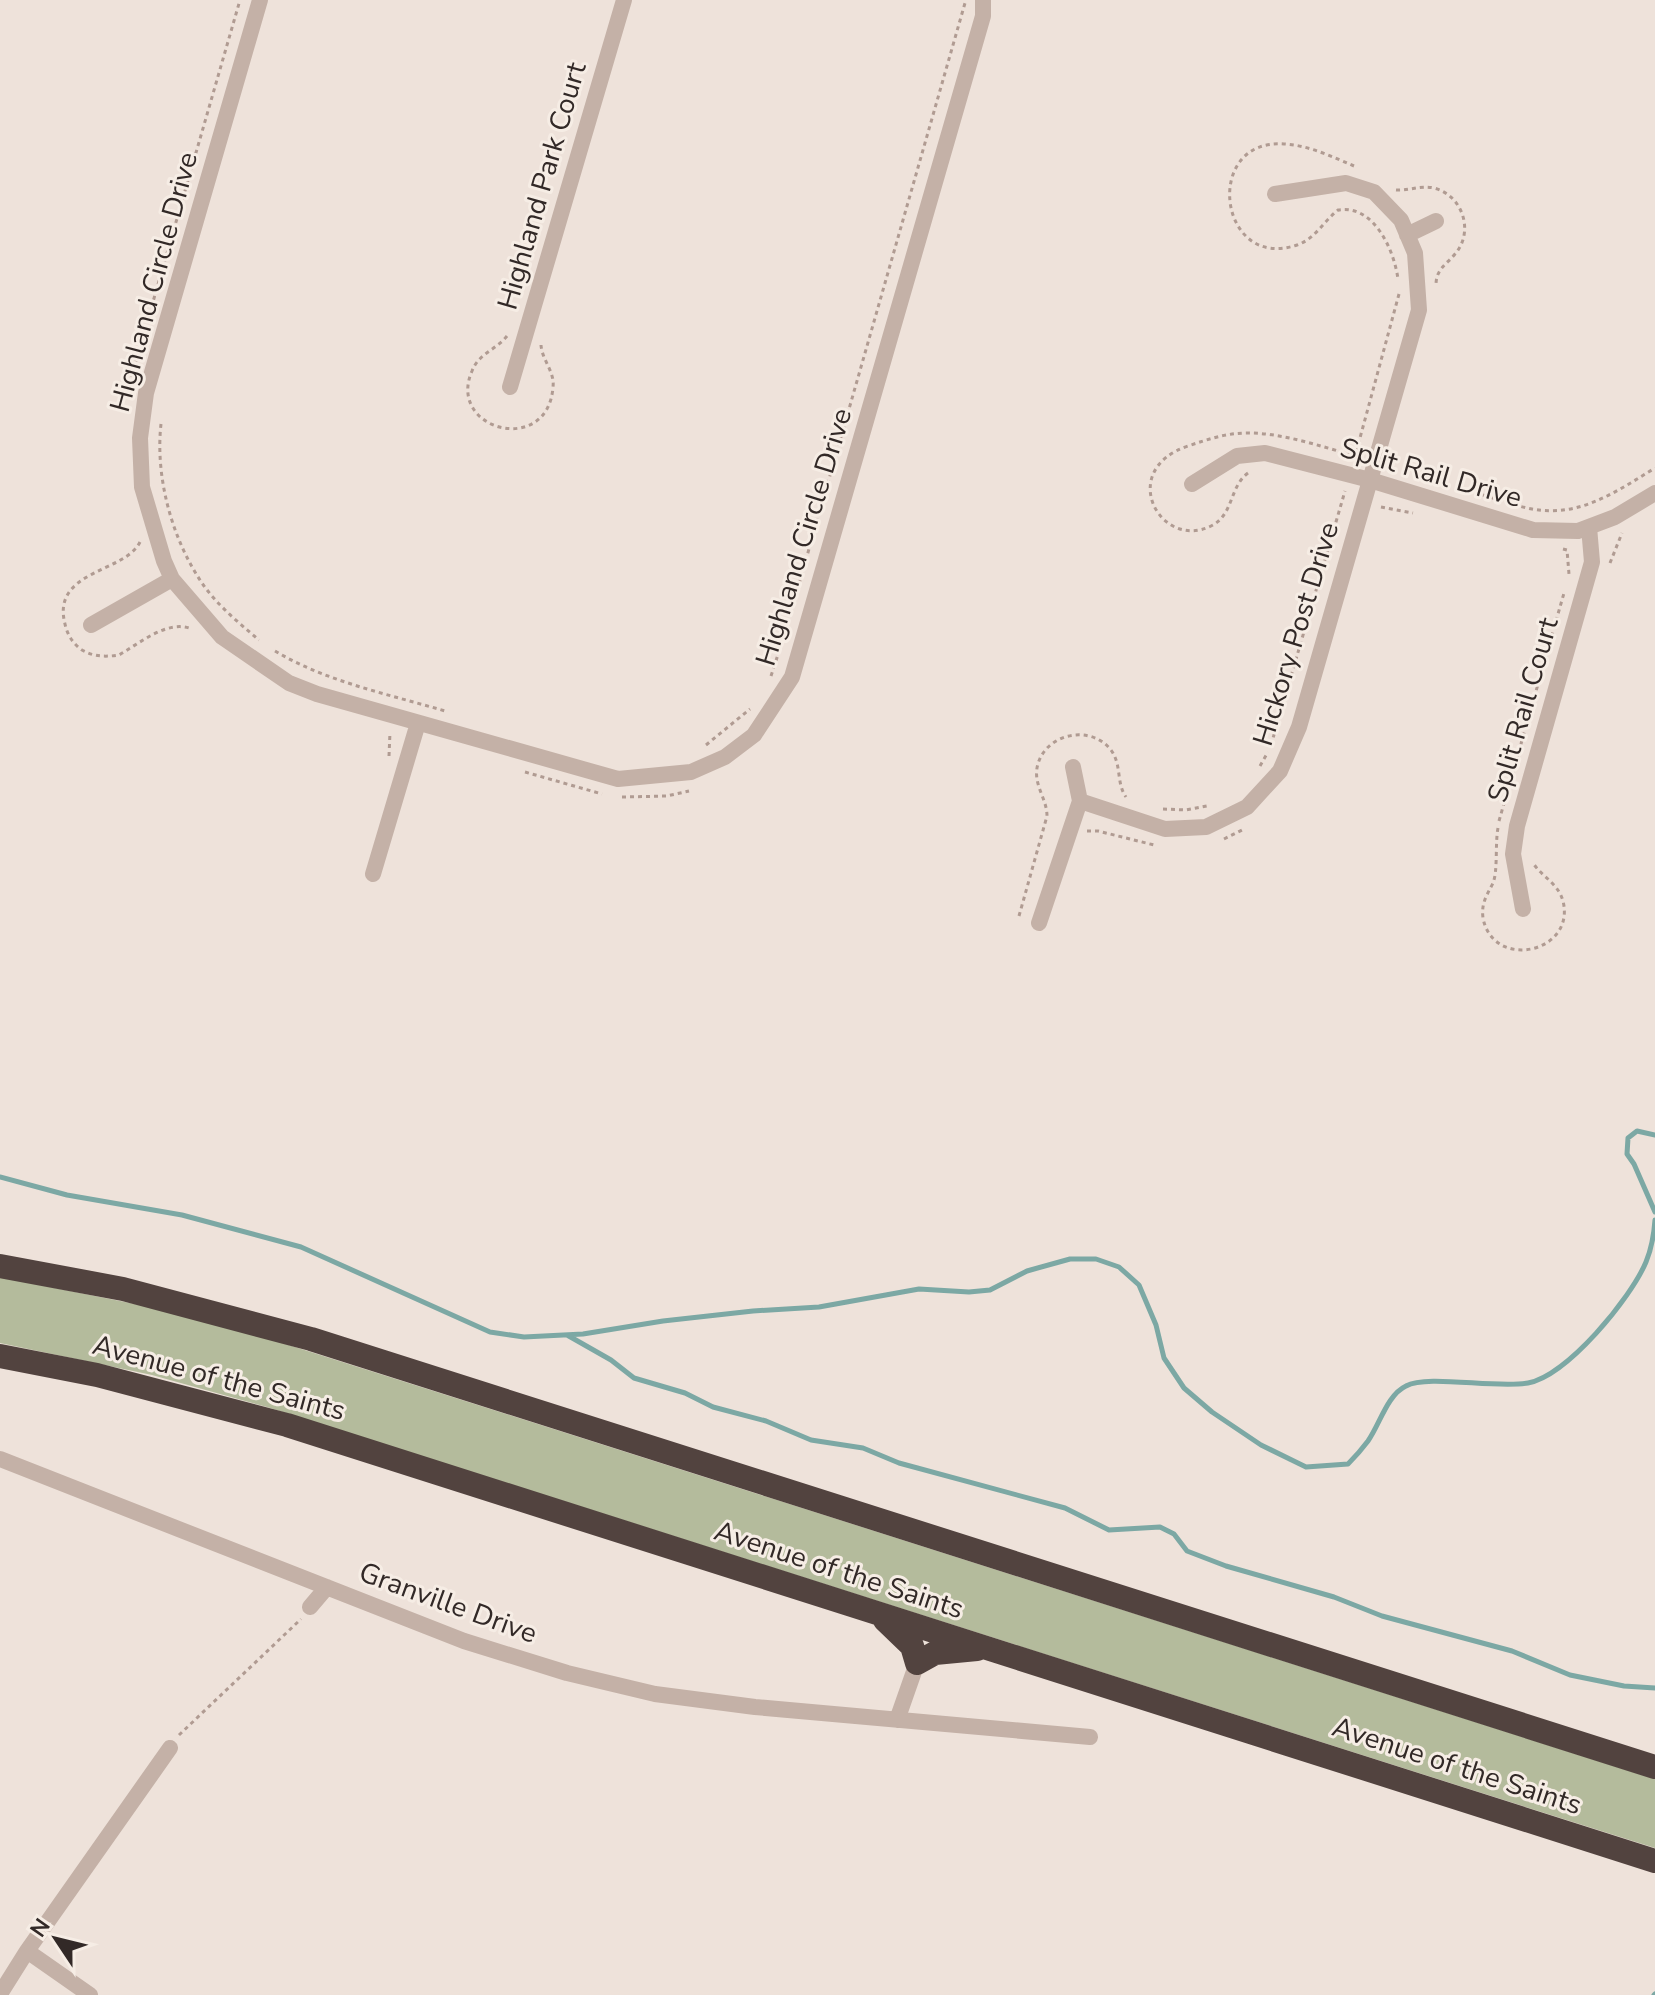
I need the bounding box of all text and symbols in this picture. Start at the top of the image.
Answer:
street label: Highland Park Court [489,58,596,314]
street label: Highland Circle Drive [101,148,207,416]
street label: Highland Circle Drive [747,404,861,670]
street label: Split Rail Drive [1336,429,1526,517]
street label: Hickory Post Drive [1244,518,1348,750]
street label: Split Rail Court [1478,613,1568,807]
street label: Avenue of the Saints [89,1326,349,1430]
street label: Avenue of the Saints [710,1512,968,1628]
street label: Granville Drive [354,1553,542,1653]
street label: Avenue of the Saints [1328,1708,1586,1824]
north arrow [16,1899,96,1979]
text: N [23,1913,57,1943]

